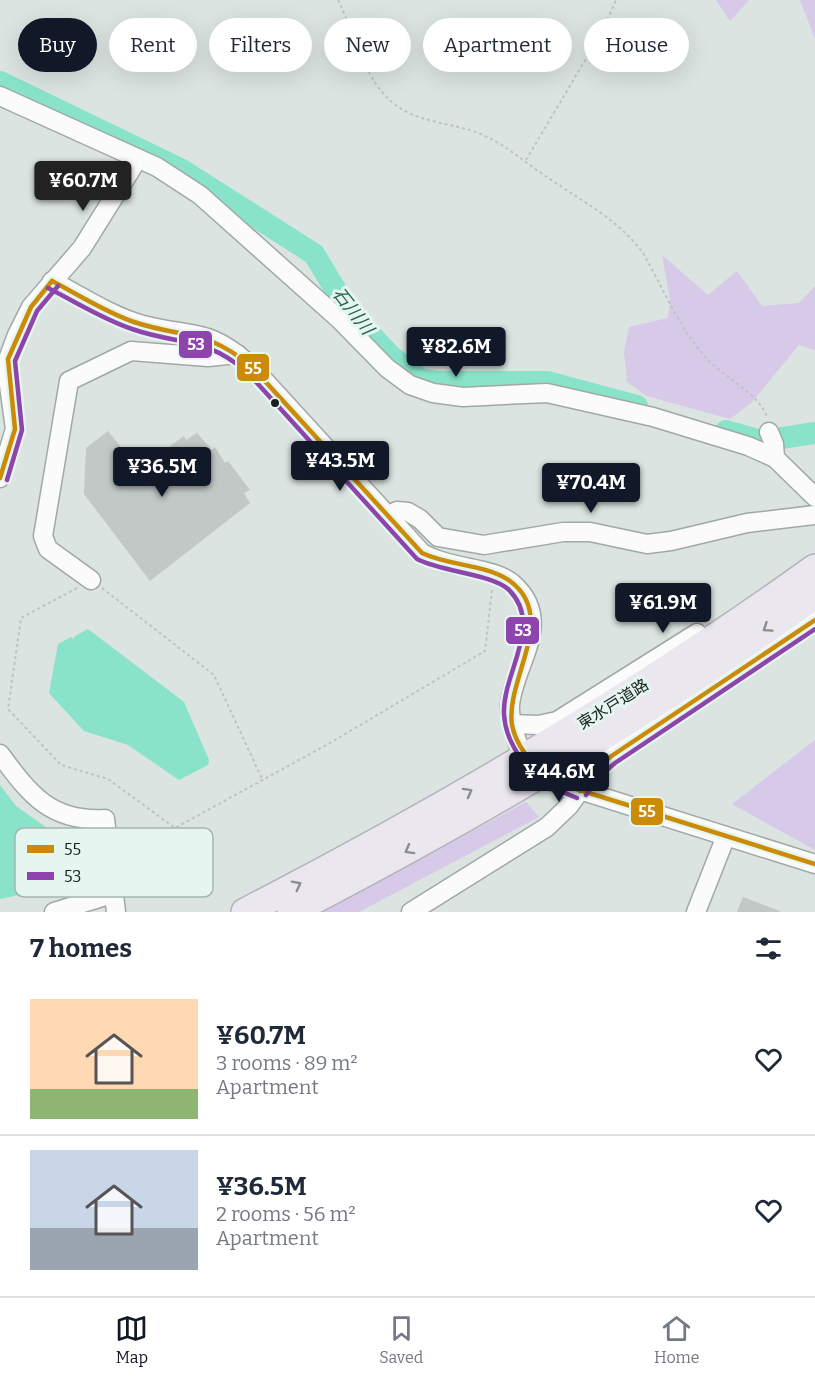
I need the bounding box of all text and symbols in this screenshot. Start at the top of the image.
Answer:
chip: Buy [18,18,97,72]
chip: Rent [109,18,197,72]
chip: Filters [209,18,312,72]
chip: New [324,18,411,72]
chip: Apartment [423,18,572,72]
chip: House [584,18,689,72]
pin: ¥60.7M [34,161,132,212]
text: ¥60.7M [48,168,118,192]
water label: 石川川 [328,283,380,341]
pin: ¥82.6M [407,327,505,378]
line badge: 53 [178,330,213,359]
text: ¥82.6M [421,334,491,358]
text: 53 [187,335,205,354]
line badge: 55 [236,353,270,382]
text: 55 [244,359,262,378]
unlabelled marker [269,397,281,409]
pin: ¥43.5M [291,441,389,492]
pin: ¥36.5M [113,447,211,498]
text: ¥43.5M [305,448,375,472]
text: ¥36.5M [127,454,197,478]
pin: ¥70.4M [542,463,640,514]
text: ¥70.4M [556,470,626,494]
pin: ¥61.9M [614,583,712,634]
text: ¥61.9M [629,590,697,614]
line badge: 53 [505,616,540,645]
text: 53 [514,621,532,640]
one-way arrow [762,621,773,632]
street label: 東水戸道路 [574,675,652,733]
pin: ¥44.6M [510,752,608,803]
text: ¥44.6M [523,759,595,783]
one-way arrow [462,788,473,800]
line badge: 55 [630,797,664,826]
text: 55 [638,802,656,821]
legend [15,828,213,897]
text: 55 [64,840,81,859]
one-way arrow [405,843,415,854]
text: 53 [64,867,81,886]
one-way arrow [291,881,301,892]
icon: filters [752,932,785,965]
text: 7 homes [30,933,132,964]
text: ¥60.7M [216,1020,306,1051]
icon: home [78,1023,150,1095]
icon: heart [752,1043,785,1076]
text: 3 rooms · 89 m² [216,1051,358,1075]
text: Apartment [216,1075,319,1099]
text: ¥36.5M [216,1171,307,1202]
icon: home [78,1174,150,1246]
icon: heart [752,1194,785,1227]
text: 2 rooms · 56 m² [216,1202,356,1226]
text: Apartment [216,1226,319,1250]
tab: Map [115,1312,148,1367]
tab: Saved [379,1312,423,1367]
tab: Home [654,1312,700,1367]

